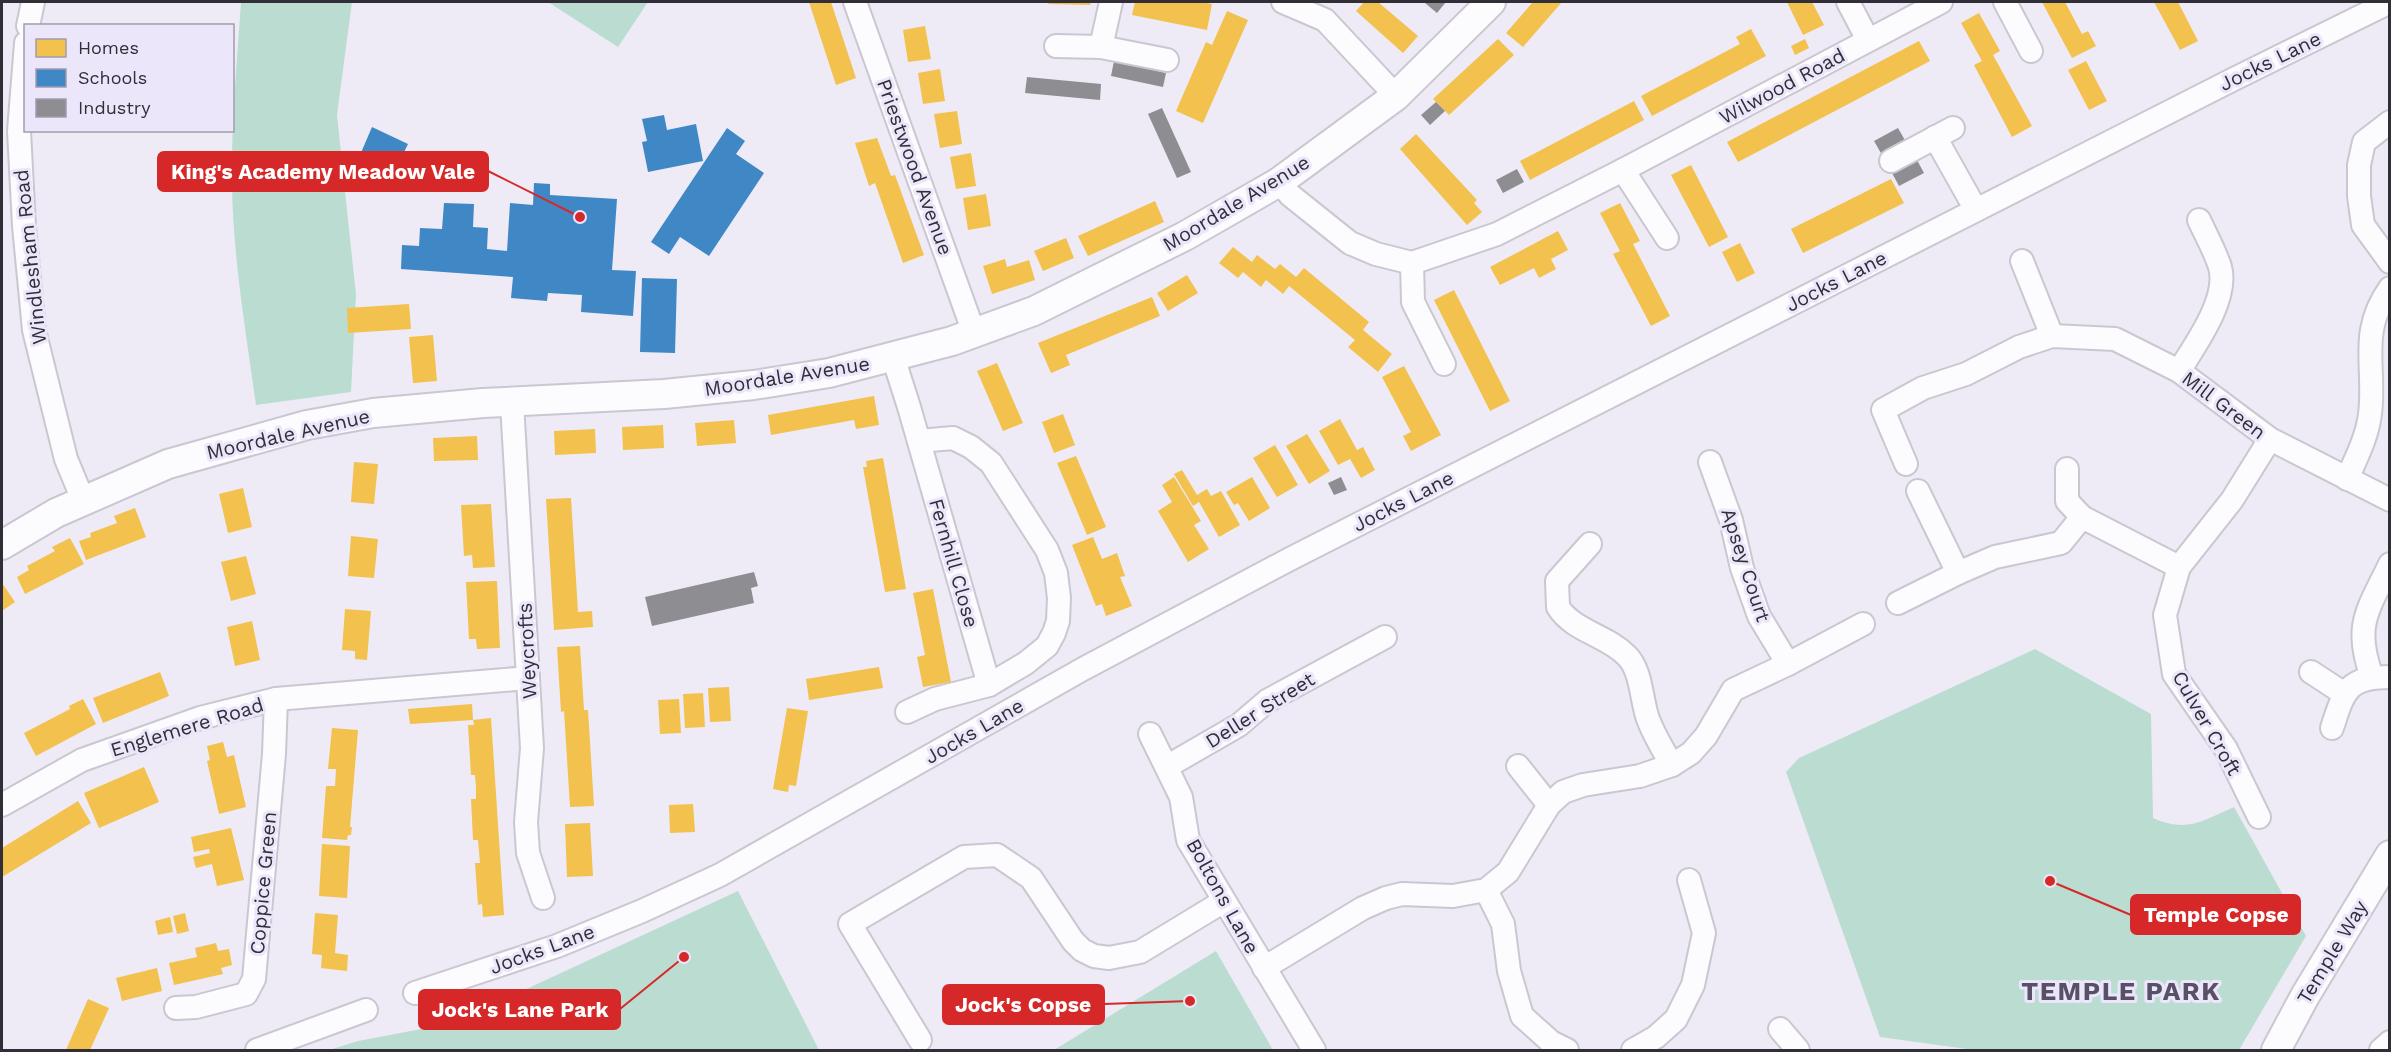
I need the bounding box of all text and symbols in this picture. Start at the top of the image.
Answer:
legend [24,24,234,132]
street label: Jocks Lane [2215,26,2325,96]
text: Homes [78,37,139,58]
street label: Wilwood Road [1715,43,1849,129]
text: Schools [78,67,147,88]
street label: Priestwood Avenue [872,76,958,258]
text: Industry [78,97,151,118]
street label: Moordale Avenue [1158,150,1314,256]
callout: King's Academy Meadow Vale [158,152,488,191]
text: King's Academy Meadow Vale [171,159,475,184]
street label: Windlesham Road [9,168,51,346]
street label: Jocks Lane [1782,245,1890,317]
street label: Moordale Avenue [703,351,871,401]
street label: Mill Green [2177,366,2271,444]
street label: Moordale Avenue [204,404,372,464]
street label: Jocks Lane [1349,465,1457,537]
street label: Fernhill Close [924,496,984,630]
street label: Apsey Court [1716,505,1776,625]
street label: Weycrofts [512,602,542,700]
street label: Culver Croft [2167,666,2247,780]
street label: Deller Street [1201,667,1320,753]
street label: Englemere Road [107,692,267,762]
street label: Jocks Lane [920,693,1028,769]
street label: Coppice Green [245,810,281,956]
street label: Boltons Lane [1181,834,1265,958]
callout: Temple Copse [2131,895,2300,934]
street label: Temple Way [2292,895,2373,1008]
text: Temple Copse [2143,902,2289,927]
street label: Jocks Lane [486,919,598,979]
district label: TEMPLE PARK [2021,976,2221,1006]
callout: Jock's Copse [943,985,1104,1024]
callout: Jock's Lane Park [419,990,620,1029]
text: Jock's Copse [955,992,1091,1017]
text: Jock's Lane Park [431,997,609,1022]

